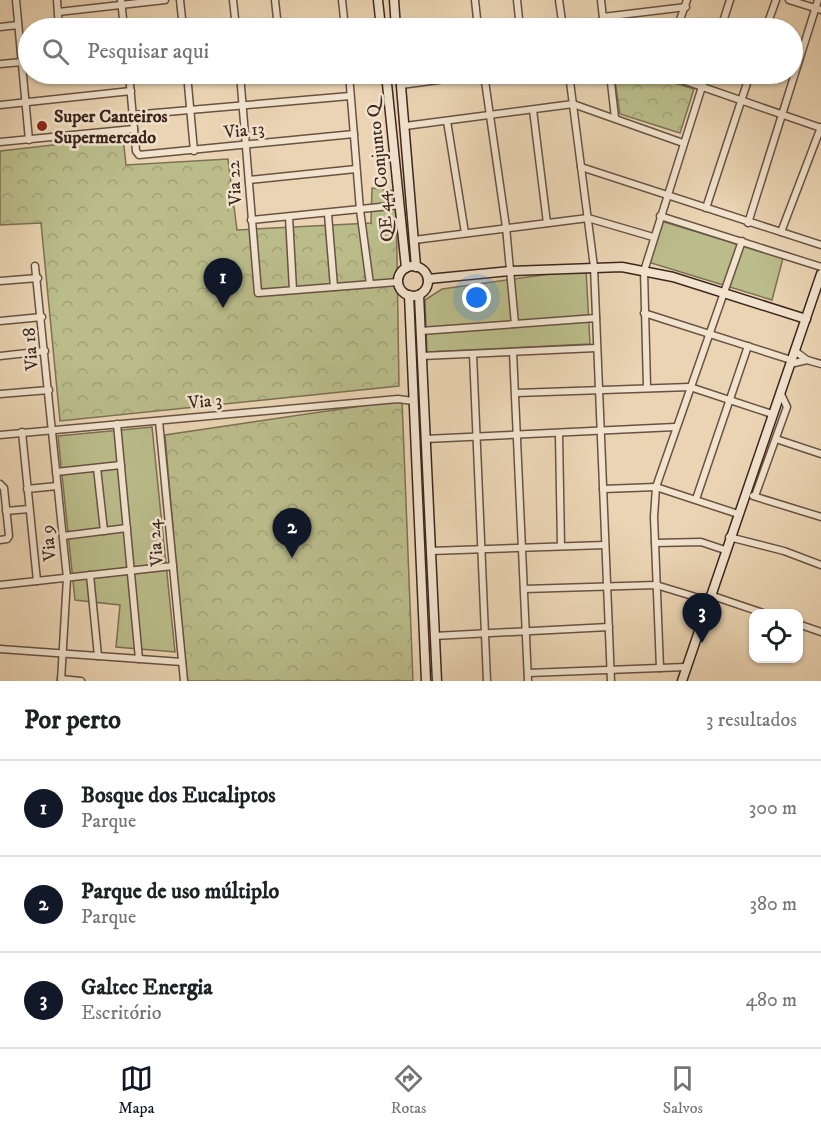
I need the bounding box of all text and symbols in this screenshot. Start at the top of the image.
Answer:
search box [18,18,803,84]
icon: search [39,35,72,68]
text: Pesquisar aqui [87,38,209,65]
street label: QE 44 Conjunto Q [362,94,399,243]
place label: Super Canteiros Supermercado [54,106,167,149]
street label: Via 13 [222,118,266,144]
marker: Super Canteiros Supermercado [35,119,49,133]
street label: Via 22 [223,160,247,207]
pin: 1 [204,258,242,308]
your location [462,283,491,312]
street label: Via 18 [18,327,44,372]
street label: Via 3 [186,390,223,415]
pin: 2 [272,508,312,558]
street label: Via 24 [143,518,169,568]
street label: Via 9 [36,524,62,563]
pin: 3 [682,594,722,643]
map controls [749,609,803,663]
button: locate [749,609,803,663]
text: Por perto [24,704,121,737]
text: 3 resultados [706,708,797,733]
text: Bosque dos Eucaliptos [81,782,275,809]
text: 1 [40,796,47,821]
text: 300 m [749,796,797,821]
text: Parque [81,809,136,834]
text: Parque de uso múltiplo [81,878,279,905]
text: 2 [39,892,48,917]
text: 380 m [749,892,797,917]
text: Parque [81,905,136,930]
text: Galtec Energia [81,974,213,1001]
text: 3 [40,988,47,1013]
text: 480 m [745,988,797,1013]
text: Escritório [81,1001,161,1026]
tab: Mapa [118,1062,154,1118]
tab: Rotas [391,1062,426,1118]
tab: Salvos [663,1062,703,1118]

